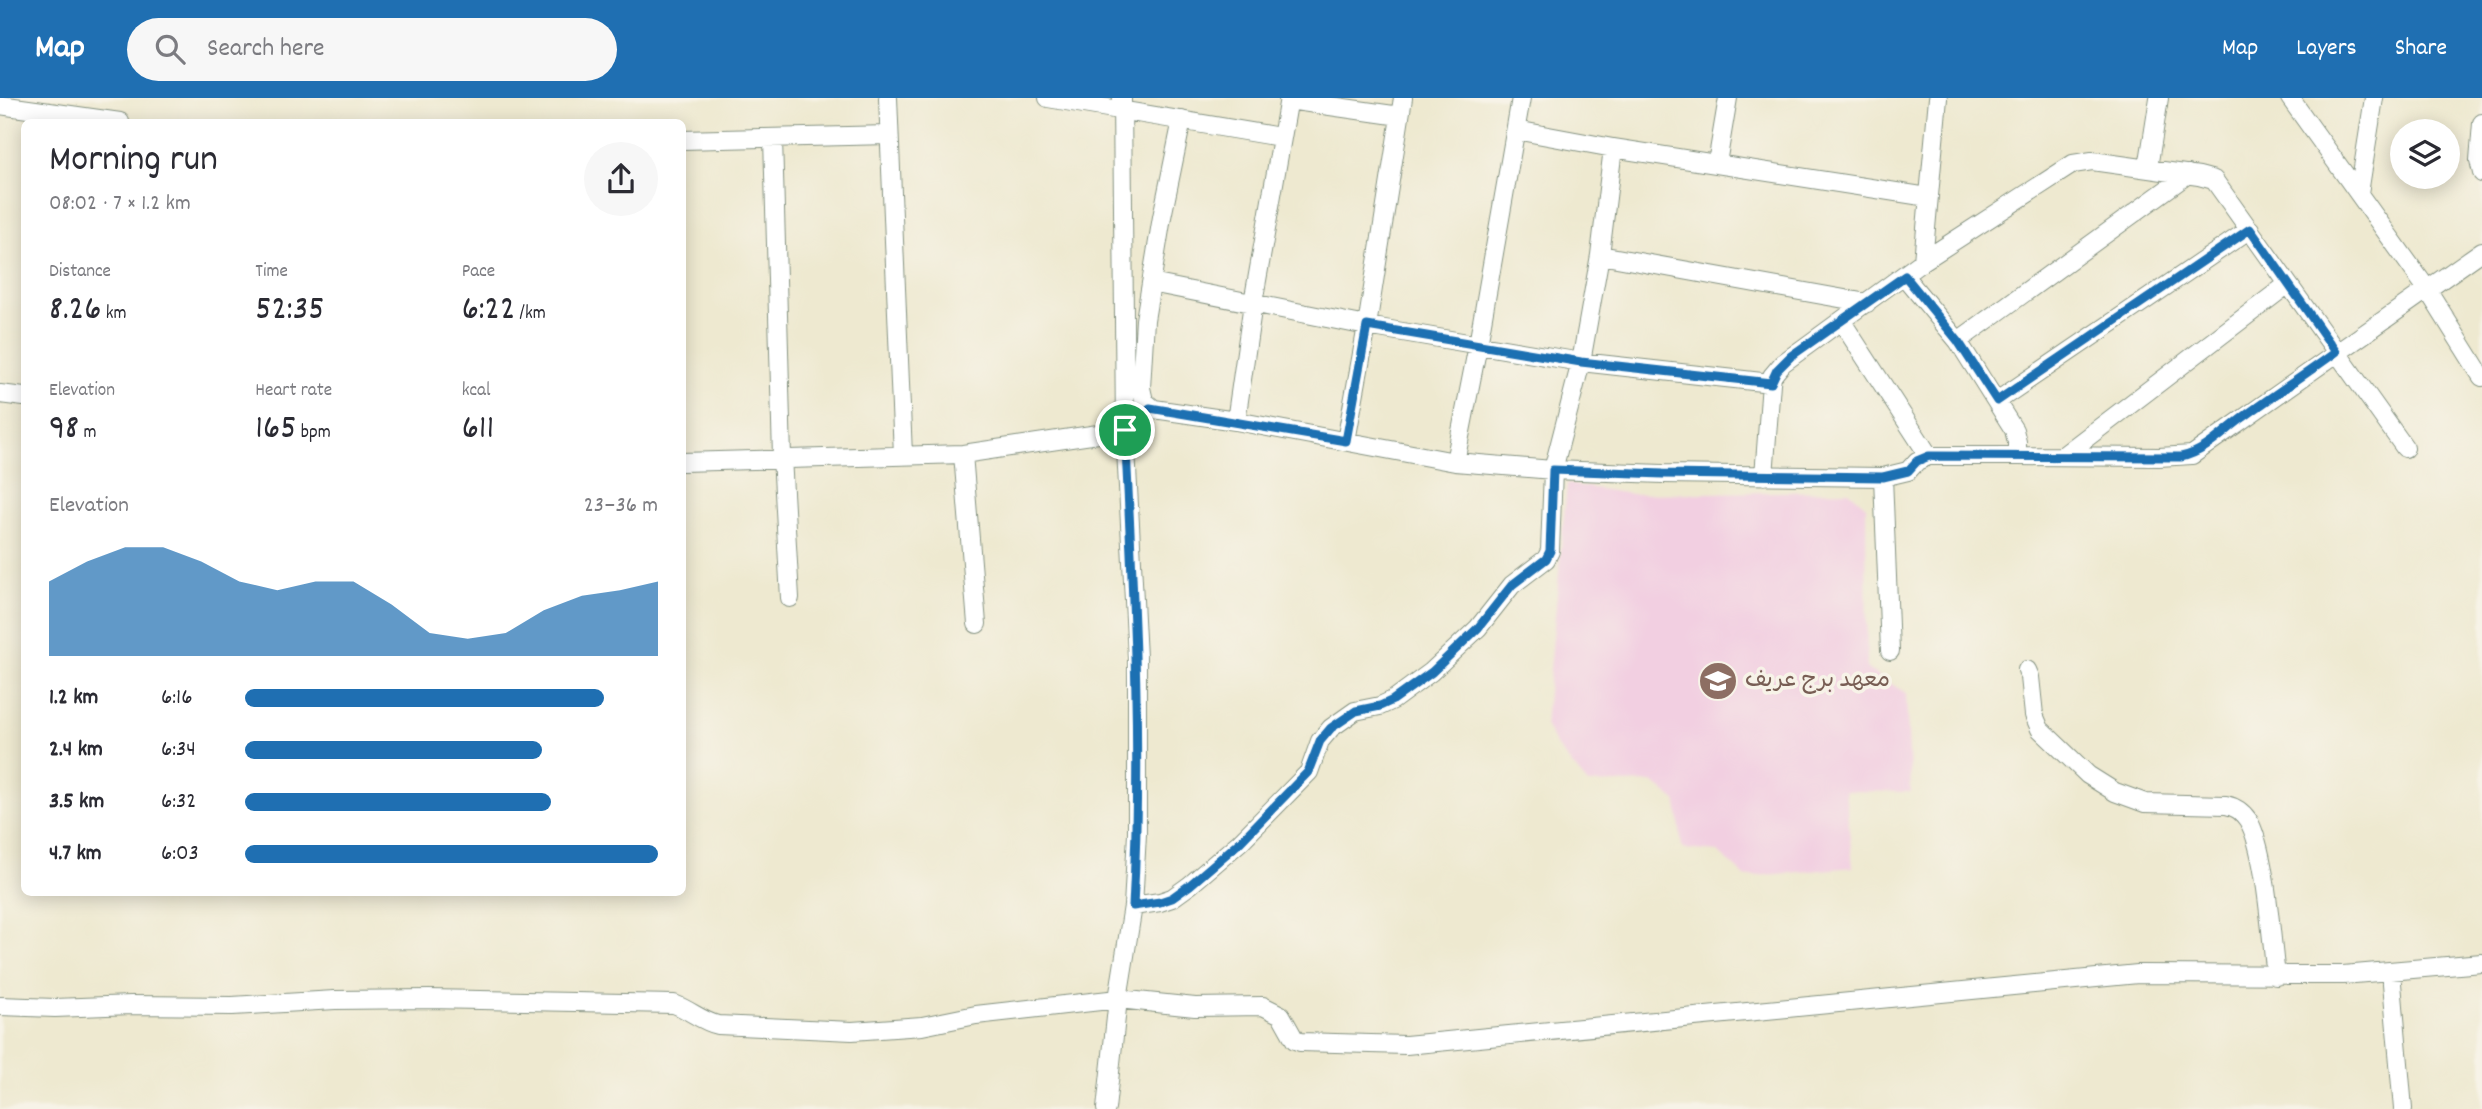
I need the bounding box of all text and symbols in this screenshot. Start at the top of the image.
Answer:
search box [127,18,617,81]
text: Map [35,26,85,73]
icon: search [151,30,189,68]
text: Search here [207,31,325,68]
text: Map [2222,32,2258,66]
text: Layers [2296,32,2357,66]
text: Share [2395,32,2447,66]
map controls [2390,119,2460,189]
button: layers [2390,119,2460,189]
text: Morning run [49,134,218,189]
button: share [584,142,658,216]
text: 08:02 · 7 × 1.2 km [49,188,191,221]
text: Distance [49,259,111,286]
text: Time [255,259,288,286]
text: Pace [462,259,495,286]
text: 8.26 [49,286,101,336]
text: 52:35 [255,286,324,336]
text: 6:22 [462,286,515,336]
text: km [101,301,127,328]
text: /km [515,301,546,328]
text: Elevation [49,378,115,405]
text: Heart rate [255,378,332,405]
text: kcal [462,378,491,405]
pin [1095,400,1155,460]
text: 98 [49,405,79,455]
text: 165 [255,405,296,455]
text: 611 [462,405,494,455]
icon: arrive [1106,411,1144,449]
text: m [79,420,96,447]
text: bpm [296,420,331,447]
text: Elevation [49,490,129,523]
text: 23–36 m [584,490,658,523]
school or university icon: معهد برج عريف [1697,660,1739,702]
place label: معهد برج عريف [1745,665,1890,698]
text: 1.2 km [49,682,98,715]
text: 6:16 [161,682,192,715]
text: 2.4 km [49,734,103,767]
text: 6:34 [161,734,196,767]
text: 3.5 km [49,786,104,819]
text: 6:32 [161,786,196,819]
text: 4.7 km [49,838,102,871]
text: 6:03 [161,838,199,871]

